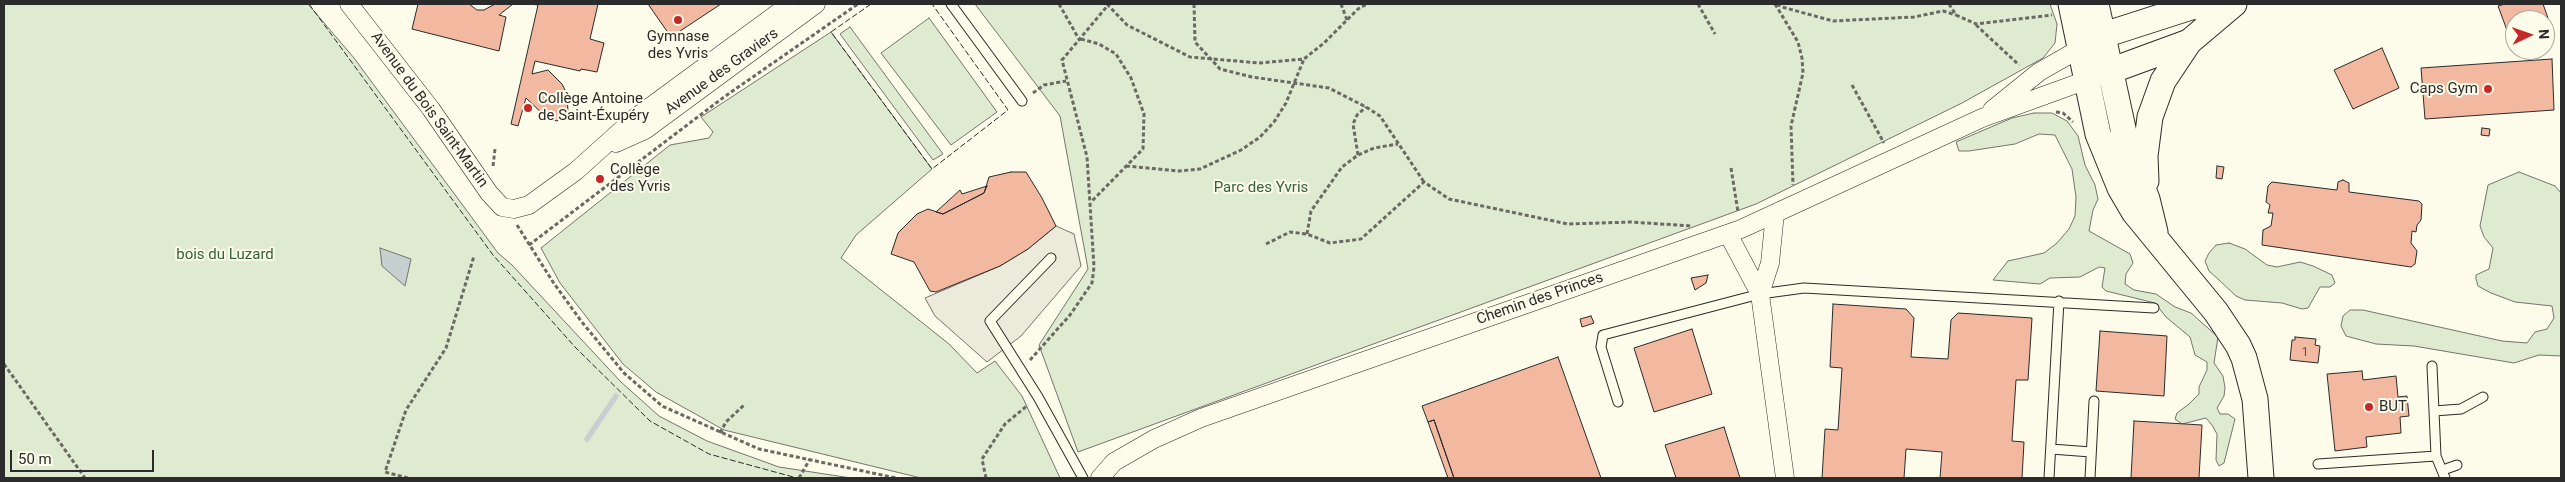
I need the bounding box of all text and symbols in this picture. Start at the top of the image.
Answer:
north arrow [2505,10,2555,60]
marker: Gymnase des Yvris [672,14,684,26]
street label: Avenue des Graviers [662,25,782,119]
place label: Gymnase des Yvris [647,28,709,63]
street label: Avenue du Bois Saint-Martin [367,29,491,191]
text: N [2536,29,2552,40]
place label: Caps Gym [2410,80,2478,98]
marker: Caps Gym [2482,83,2494,95]
place label: Collège Antoine de Saint-Éxupéry [538,90,649,125]
marker: Collège Antoine de Saint-Éxupéry [522,102,534,114]
place label: Collège des Yvris [610,161,670,196]
marker: Collège des Yvris [594,173,606,185]
park label: Parc des Yvris [1214,179,1308,197]
park label: bois du Luzard [176,246,274,264]
street label: Chemin des Princes [1474,269,1606,329]
house number: 1 [2302,346,2308,360]
place label: BUT [2379,398,2407,416]
marker: BUT [2363,401,2375,413]
scale bar [12,440,156,472]
text: 50 m [18,450,52,468]

